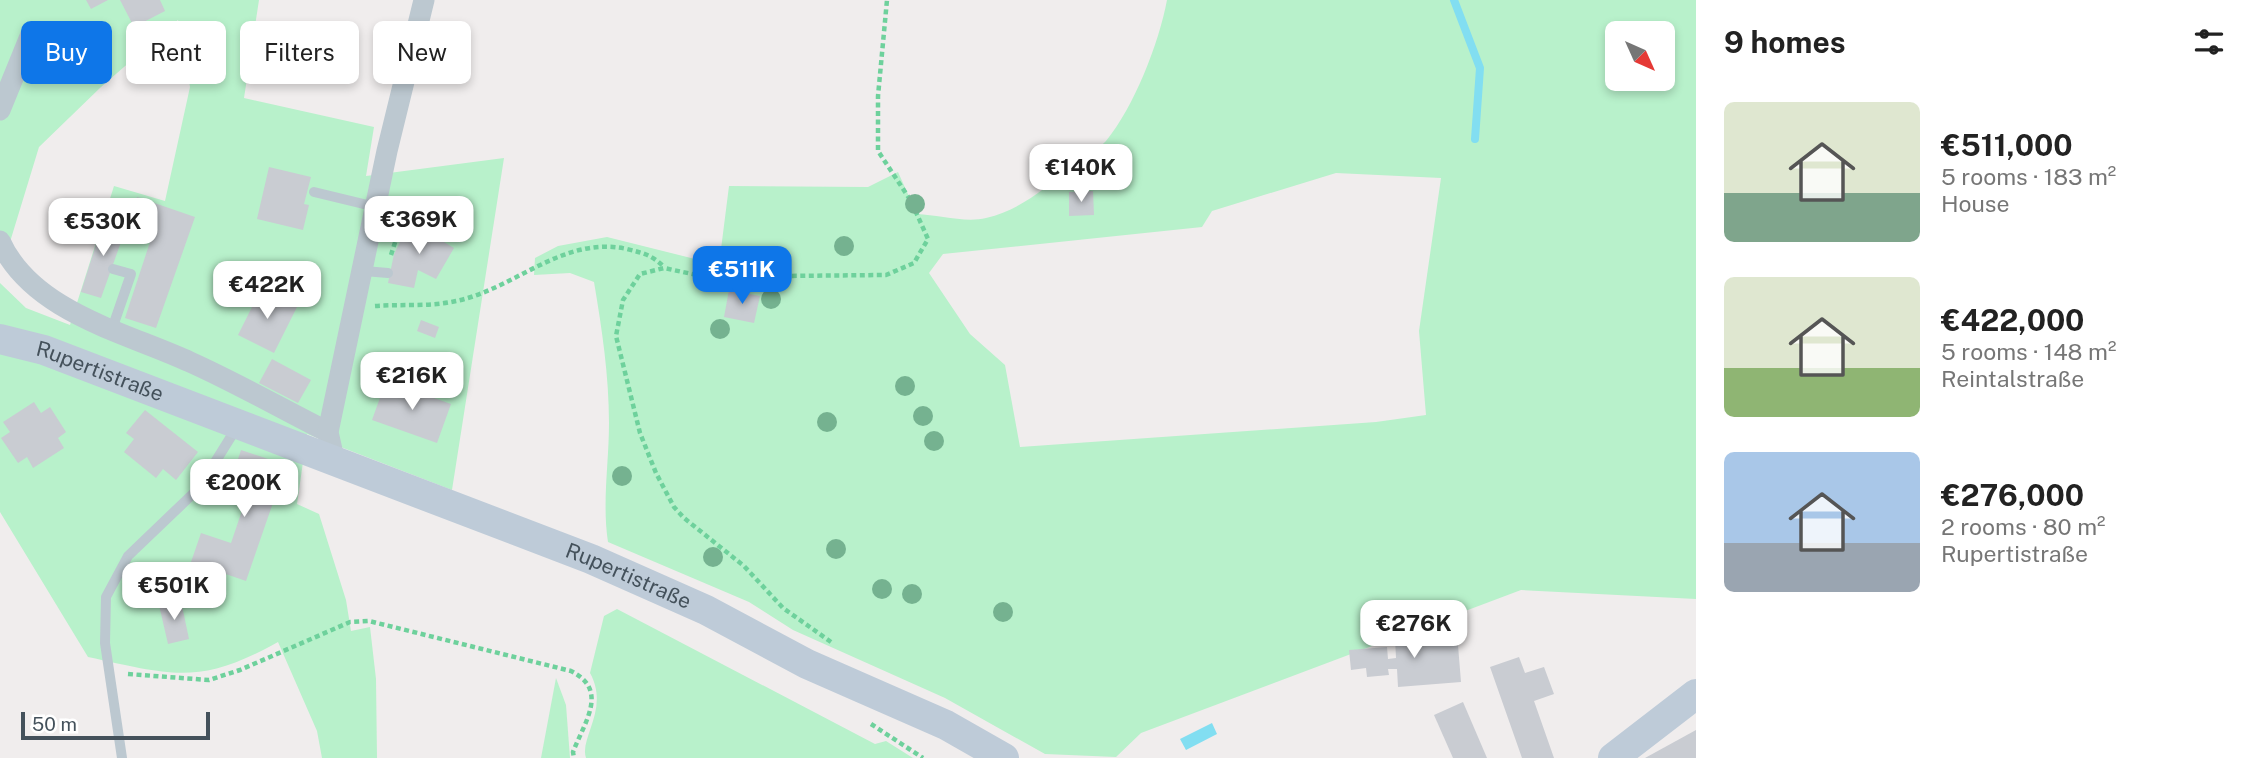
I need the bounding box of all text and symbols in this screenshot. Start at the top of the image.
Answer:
chip: Buy [21,21,112,84]
chip: Rent [126,21,226,84]
chip: Filters [240,21,359,84]
chip: New [373,21,471,84]
north arrow [1605,21,1675,91]
map controls [1605,21,1675,91]
icon: filters [2190,23,2228,61]
text: 9 homes [1724,24,1846,60]
text: €511,000 [1941,127,2073,163]
icon: home [1780,130,1864,214]
pin: €140K [1032,144,1130,204]
text: €140K [1045,153,1117,180]
text: 5 rooms · 183 m² [1941,163,2116,190]
text: House [1941,190,2009,217]
pin: €369K [370,196,468,256]
pin: €530K [54,198,152,258]
text: €369K [381,205,457,232]
text: €530K [64,207,142,234]
pin: €511K [693,246,791,306]
text: €511K [709,255,775,282]
pin: €422K [218,262,316,321]
text: €422K [229,270,305,297]
text: €422,000 [1941,302,2084,338]
icon: home [1780,305,1864,389]
street label: Rupertistraße [34,336,167,406]
text: 5 rooms · 148 m² [1941,338,2116,365]
pin: €216K [363,352,461,412]
text: €216K [376,361,448,388]
text: Reintalstraße [1941,365,2084,392]
pin: €200K [195,460,293,519]
text: €200K [206,468,282,495]
text: €276,000 [1941,477,2084,513]
icon: home [1780,480,1864,564]
text: 2 rooms · 80 m² [1941,513,2106,540]
street label: Rupertistraße [562,538,695,614]
text: Rupertistraße [1941,540,2088,567]
pin: €501K [125,562,223,622]
text: €501K [138,571,210,598]
pin: €276K [1365,600,1463,660]
text: €276K [1376,609,1452,636]
scale bar [21,709,210,741]
text: 50 m [32,713,77,735]

